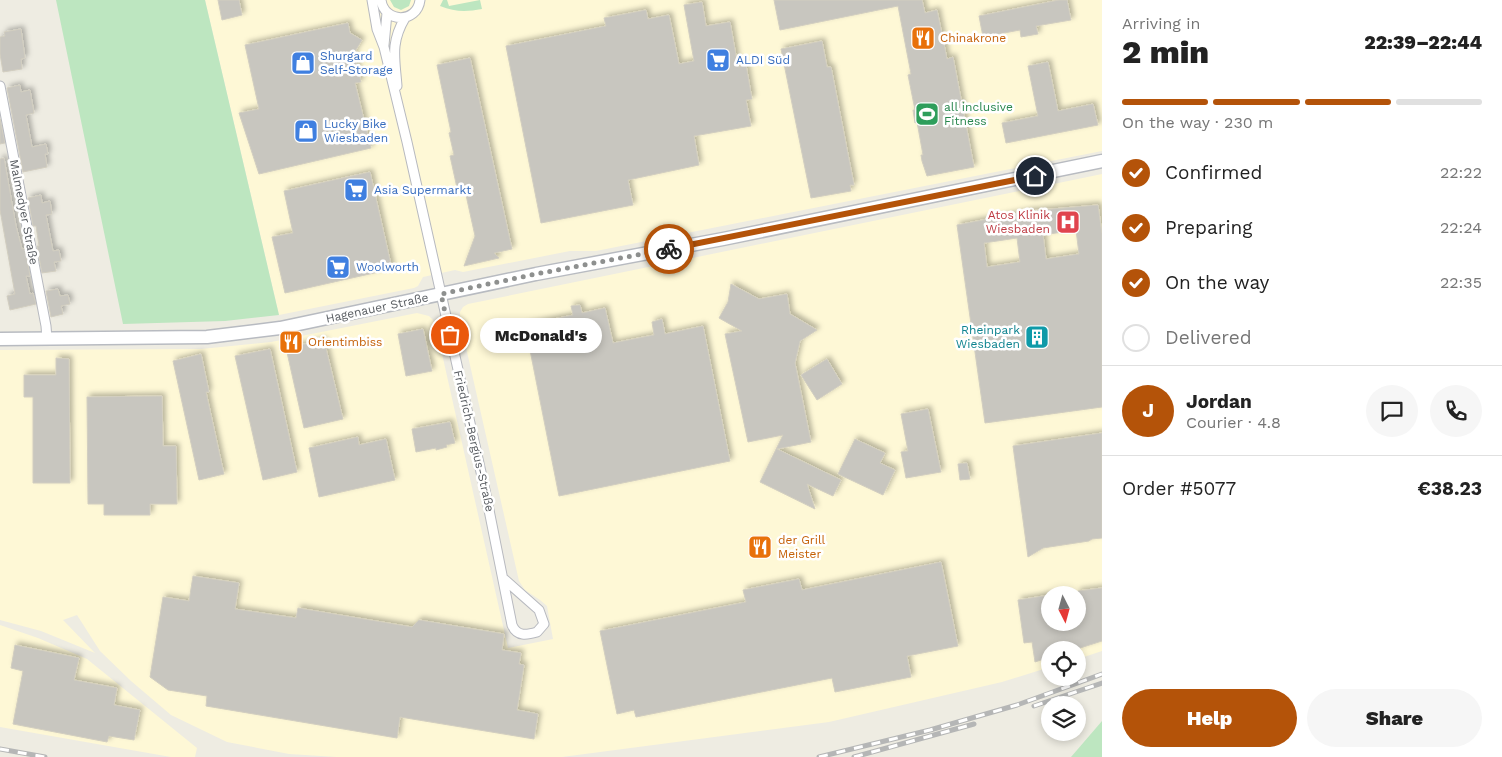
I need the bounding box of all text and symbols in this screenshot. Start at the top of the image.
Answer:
text: Arriving in [1122,14,1200,33]
restaurant icon: Chinakrone [910,25,936,51]
place label: Chinakrone [940,31,1006,45]
text: 22:39–22:44 [1364,31,1482,54]
text: 2 min [1122,33,1209,71]
supermarket icon: ALDI Süd [705,47,731,73]
place label: Shurgard Self-Storage [320,49,393,77]
shop icon: Shurgard Self-Storage [290,50,316,76]
place label: ALDI Süd [736,53,790,67]
place label: all inclusive Fitness [944,100,1013,128]
sports icon: all inclusive Fitness [914,101,940,127]
text: On the way · 230 m [1122,113,1273,132]
place label: Lucky Bike Wiesbaden [324,117,388,145]
shop icon: Lucky Bike Wiesbaden [293,118,319,144]
pin [1014,155,1056,197]
street label: Malmedyer Straße [7,158,41,266]
icon: check [1122,159,1150,187]
text: Confirmed [1165,161,1262,184]
icon: home [1021,162,1049,190]
text: 22:22 [1440,163,1482,182]
supermarket icon: Asia Supermarkt [343,177,369,203]
place label: Asia Supermarkt [374,183,471,197]
place label: Atos Klinik Wiesbaden [986,208,1050,236]
hospital icon: Atos Klinik Wiesbaden [1055,209,1081,235]
icon: check [1122,214,1150,242]
text: Preparing [1165,216,1252,239]
text: 22:24 [1440,218,1482,237]
courier [644,224,694,274]
icon: bike [655,235,683,263]
supermarket icon: Woolworth [325,254,351,280]
place label: Woolworth [356,260,419,274]
icon: check [1122,269,1150,297]
text: On the way [1165,271,1269,294]
text: 22:35 [1440,273,1482,292]
street label: Hagenauer Straße [324,290,430,326]
pin [429,314,471,356]
callout: McDonald's [480,318,602,352]
icon: bag [436,321,464,349]
place label: Rheinpark Wiesbaden [956,323,1020,351]
building icon: Rheinpark Wiesbaden [1024,324,1050,350]
text: McDonald's [495,326,587,345]
text: Delivered [1165,326,1252,349]
restaurant icon: Orientimbiss [278,329,304,355]
place label: Orientimbiss [308,335,382,349]
street label: Friedrich-Bergius-Straße [451,369,497,513]
button: chat [1366,385,1418,437]
button: phone [1430,385,1482,437]
text: Jordan [1186,390,1252,413]
text: J [1142,399,1154,422]
text: Courier · 4.8 [1186,413,1281,432]
text: Order #5077 [1122,477,1236,500]
text: €38.23 [1417,477,1482,500]
place label: der Grill Meister [778,533,826,561]
restaurant icon: der Grill Meister [747,534,773,560]
north arrow [1041,586,1086,631]
map controls [1041,586,1086,741]
button: locate [1041,641,1086,686]
button: Help [1122,689,1297,747]
button: Share [1307,689,1482,747]
button: layers [1041,696,1086,741]

